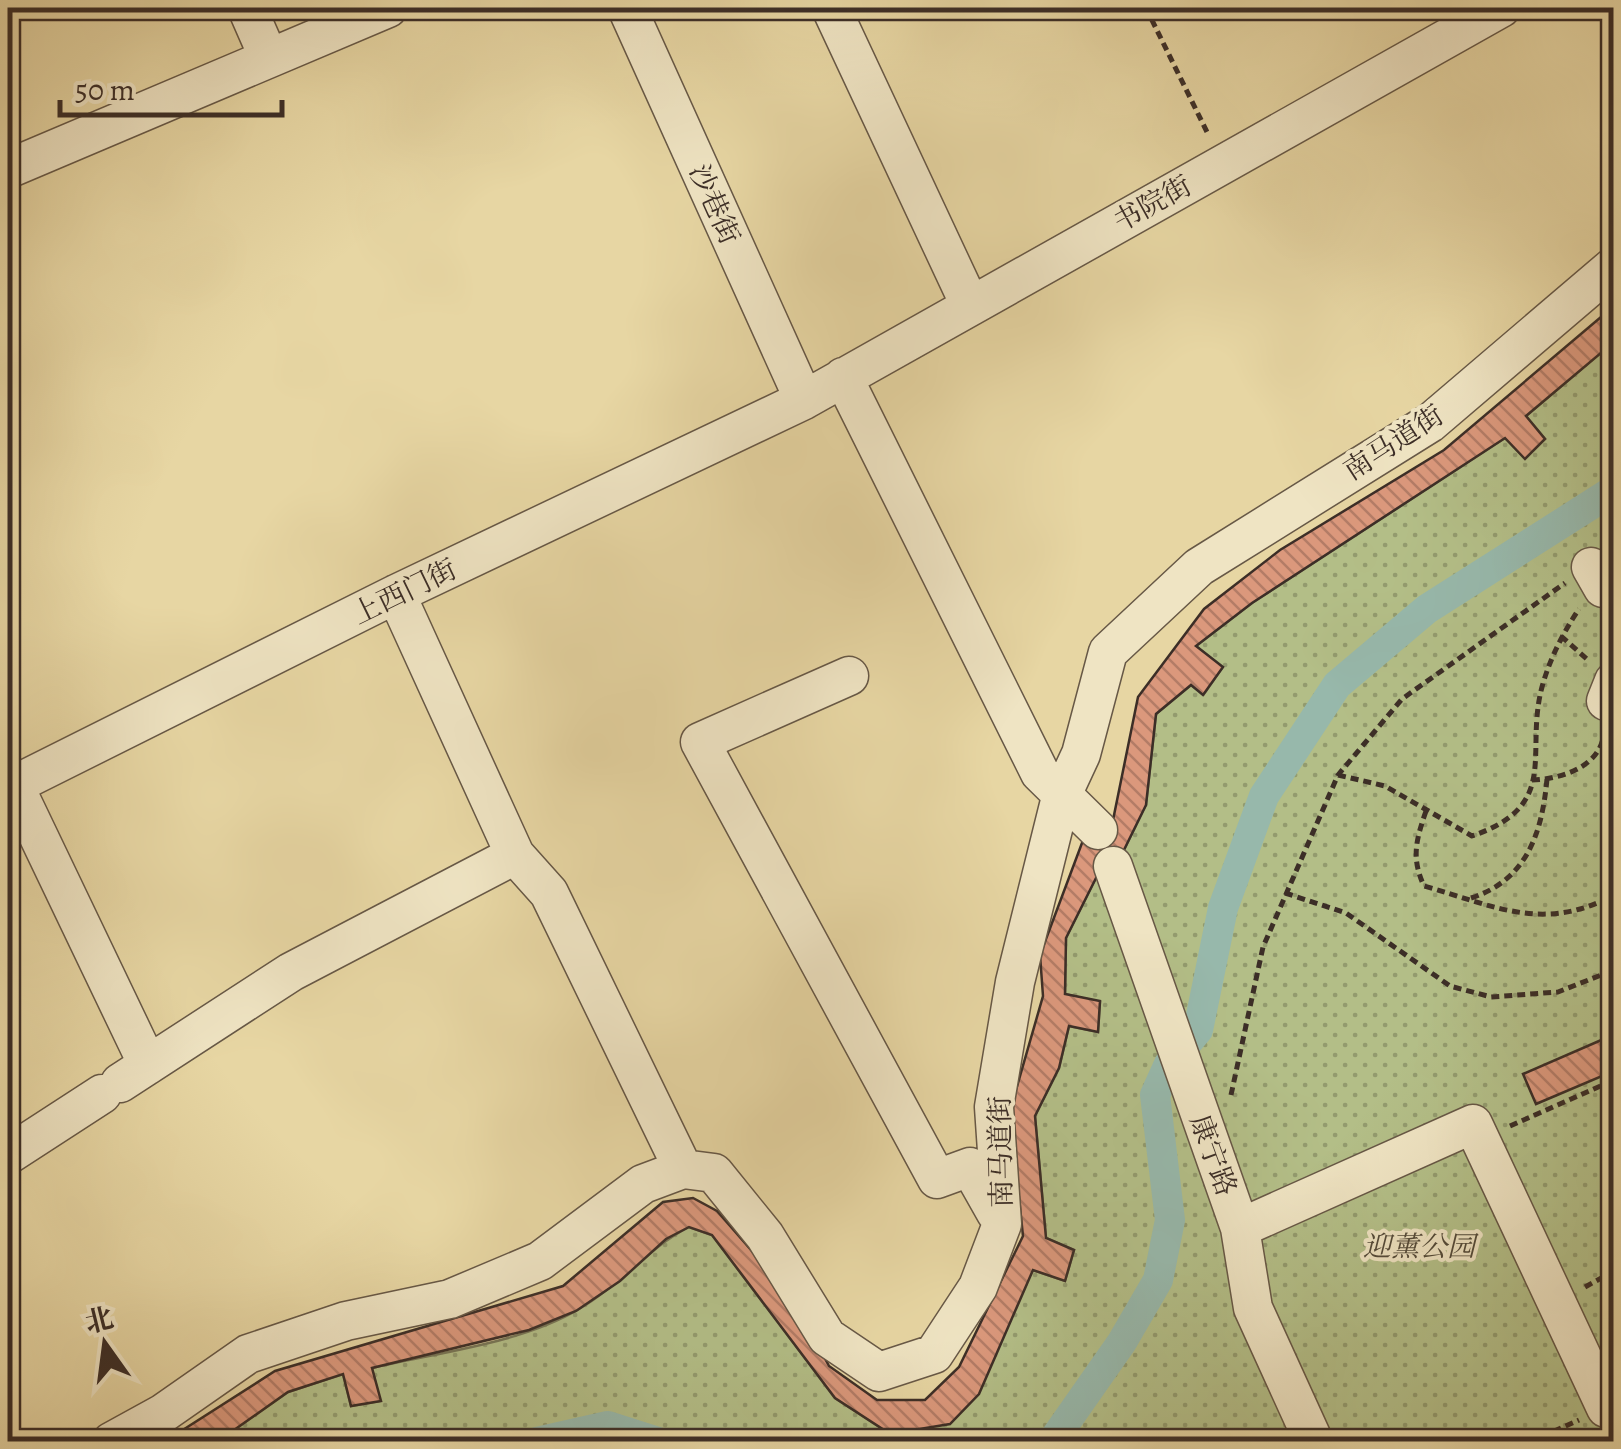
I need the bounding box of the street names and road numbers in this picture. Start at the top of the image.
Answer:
street label: 沙巷街 [680,158,749,251]
street label: 书院街 [1107,167,1198,241]
street label: 南马道街 [1336,396,1451,489]
street label: 上西门街 [346,550,463,634]
street label: 南马道街 [981,1096,1021,1208]
street label: 康宁路 [1181,1109,1245,1201]

